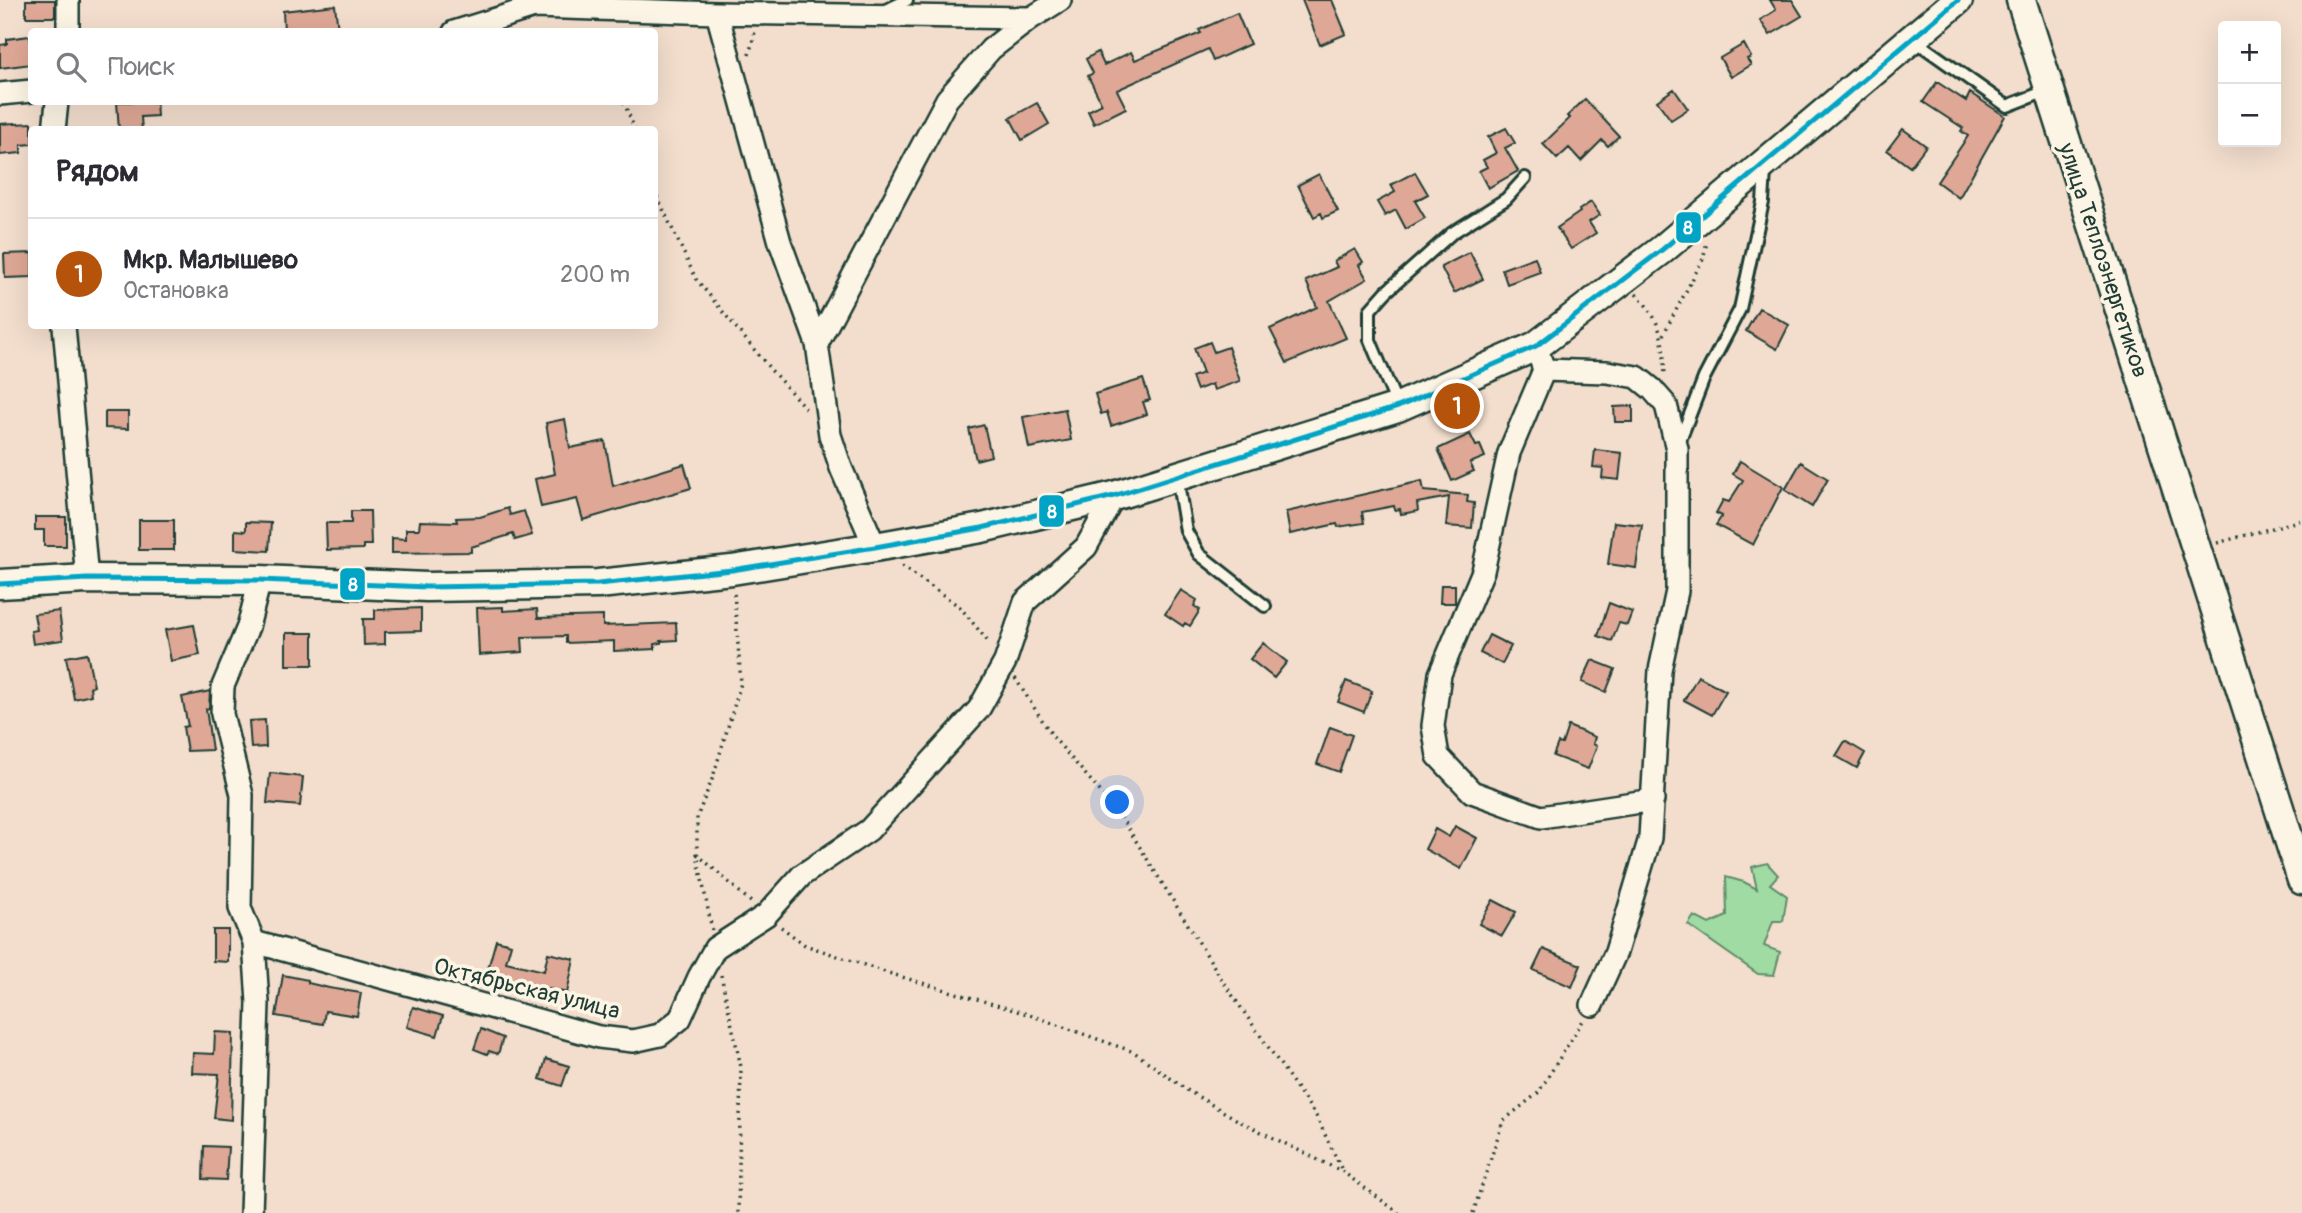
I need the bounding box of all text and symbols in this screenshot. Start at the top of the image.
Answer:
map controls [2218,21,2281,147]
button: + [2218,21,2281,84]
search box [28,28,658,105]
icon: search [52,48,90,86]
text: Поиск [108,51,176,83]
button: − [2218,84,2281,147]
street label: улица Теплоэнергетиков [2052,138,2155,381]
text: Рядом [56,153,139,190]
line badge: 8 [1675,211,1702,244]
text: 8 [1683,216,1693,240]
text: Мкр. Малышево [123,244,298,276]
text: 1 [75,260,84,289]
text: 200 m [560,260,630,289]
text: Остановка [123,276,229,305]
pin: 1 [1434,380,1480,432]
line badge: 8 [1038,494,1065,528]
text: 8 [1047,500,1057,524]
line badge: 8 [339,567,366,601]
text: 8 [348,573,358,597]
your location [1100,785,1134,819]
street label: Октябрьская улица [431,951,623,1026]

